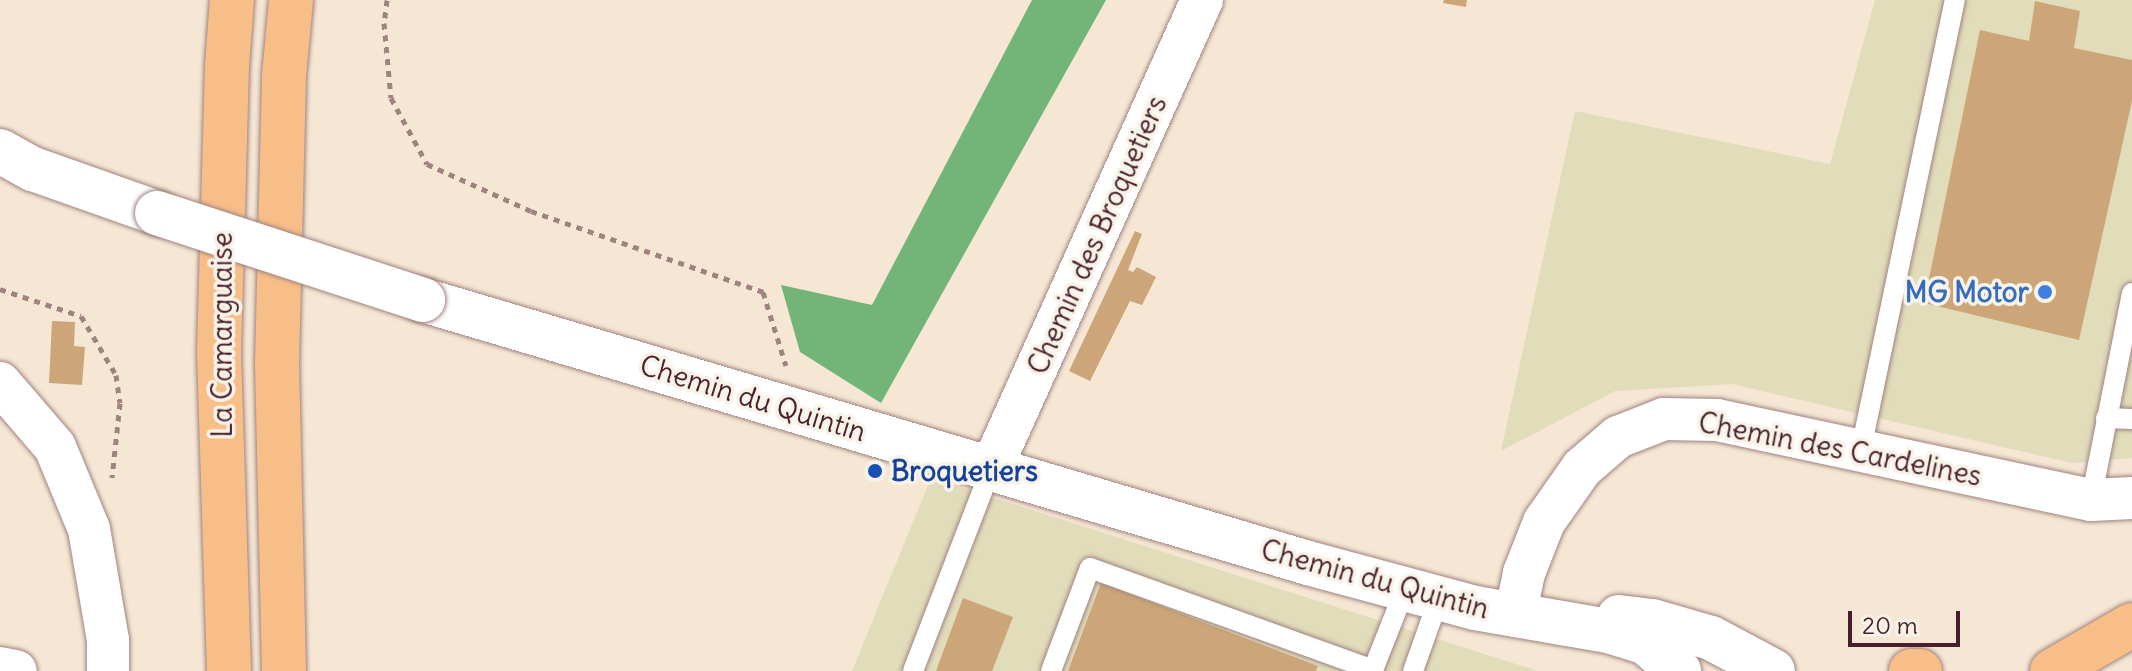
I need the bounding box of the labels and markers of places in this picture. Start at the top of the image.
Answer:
place label: MG Motor [1905,275,2029,309]
marker: MG Motor [2036,283,2054,301]
place label: Broquetiers [891,454,1038,488]
marker: Broquetiers [866,462,884,480]

